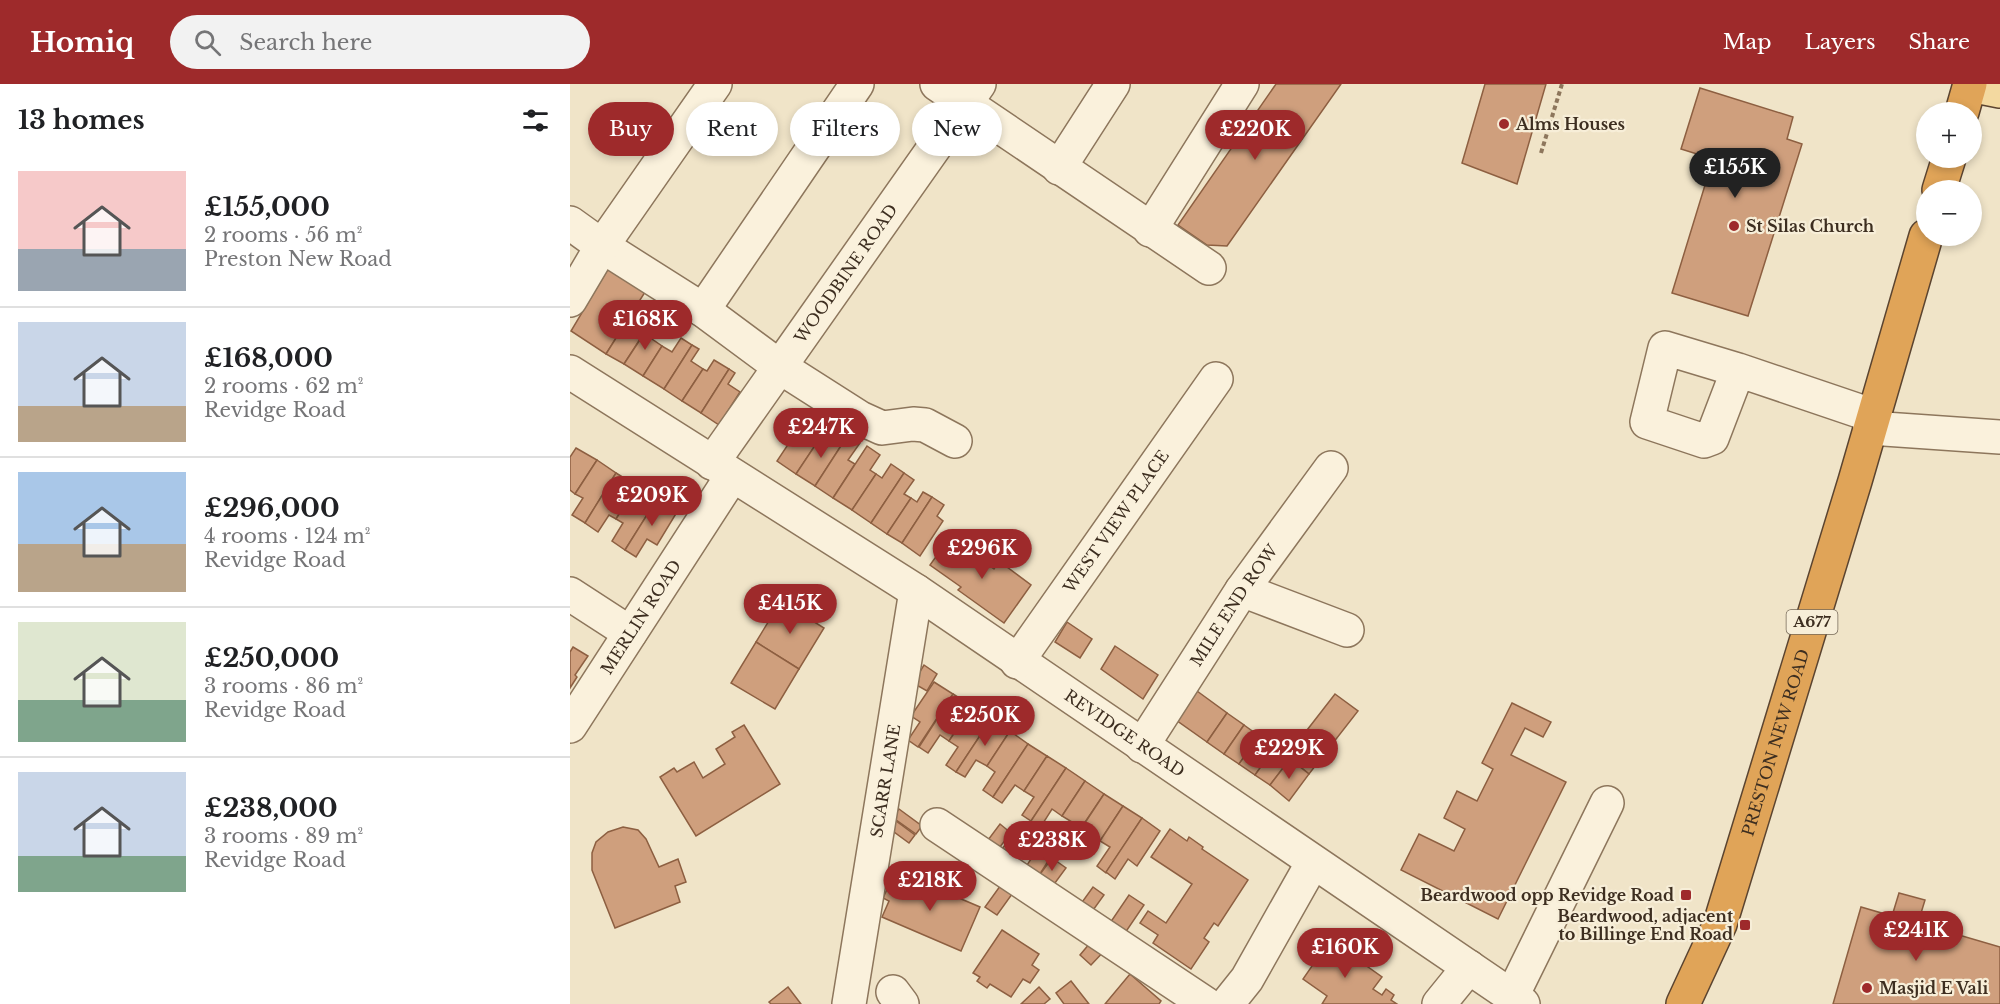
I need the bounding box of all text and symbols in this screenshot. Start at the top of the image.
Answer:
search box [170,15,590,69]
text: Homiq [30,25,134,60]
icon: search [191,26,224,59]
text: Search here [239,29,372,56]
text: Map [1723,29,1772,55]
text: Layers [1805,29,1876,55]
text: Share [1909,29,1970,55]
chip: Buy [588,102,674,156]
chip: Rent [686,102,778,156]
chip: Filters [790,102,900,156]
chip: New [912,102,1002,156]
map controls [1916,102,1982,246]
button: + [1916,102,1982,168]
text: 13 homes [18,104,145,136]
icon: filters [519,104,552,137]
pin: £220K [1213,110,1297,161]
place label: Alms Houses [1515,114,1625,134]
text: £220K [1219,117,1291,141]
marker: Alms Houses [1497,117,1511,131]
pin: £155K [1693,148,1777,199]
text: £155K [1703,155,1767,179]
button: − [1916,180,1982,246]
text: £155,000 [204,191,330,223]
icon: home [66,195,138,267]
street label: WOODBINE ROAD [789,200,901,348]
place label: St Silas Church [1746,216,1875,236]
marker: St Silas Church [1727,219,1741,233]
text: 2 rooms · 56 m² [204,223,362,247]
text: Preston New Road [204,247,392,271]
pin: £168K [603,300,687,351]
text: £168K [612,307,678,331]
text: £168,000 [204,342,333,374]
icon: home [66,346,138,418]
text: 2 rooms · 62 m² [204,374,363,398]
text: Revidge Road [204,398,346,422]
pin: £247K [779,408,863,459]
text: £247K [787,415,855,439]
street label: WEST VIEW PLACE [1058,446,1173,597]
pin: £209K [610,476,694,527]
text: £209K [616,483,688,507]
text: £296,000 [204,492,340,524]
icon: home [66,496,138,568]
text: 4 rooms · 124 m² [204,524,370,548]
pin: £296K [940,529,1024,580]
text: £296K [947,536,1017,560]
street label: MILE END ROW [1186,540,1282,670]
text: Revidge Road [204,548,346,572]
street label: MERLIN ROAD [596,556,685,678]
pin: £415K [748,584,832,635]
text: £415K [758,591,822,615]
road number: A677 [1786,610,1838,634]
text: £250,000 [204,642,339,674]
icon: home [66,646,138,718]
street label: PRESTON NEW ROAD [1737,646,1813,838]
text: 3 rooms · 86 m² [204,674,363,698]
street label: REVIDGE ROAD [1061,685,1189,781]
pin: £250K [943,696,1027,747]
text: Revidge Road [204,698,346,722]
text: £250K [950,703,1020,727]
street label: SCARR LANE [866,723,904,839]
pin: £229K [1247,729,1331,780]
text: £229K [1254,736,1324,760]
text: £238,000 [204,792,338,824]
icon: home [66,796,138,868]
pin: £238K [1010,821,1094,872]
text: 3 rooms · 89 m² [204,824,363,848]
text: £238K [1017,828,1087,852]
text: Revidge Road [204,848,346,872]
pin: £218K [888,861,972,912]
text: £218K [897,868,963,892]
place label: Beardwood opp Revidge Road [1420,885,1674,905]
marker: Beardwood opp Revidge Road [1679,888,1693,902]
place label: Beardwood, adjacent to Billinge End Road [1557,906,1734,944]
pin: £241K [1874,911,1958,962]
marker: Beardwood, adjacent to Billinge End Road [1738,918,1752,932]
text: £241K [1883,918,1949,942]
pin: £160K [1303,928,1387,979]
text: £160K [1311,935,1379,959]
place label: Masjid E Vali [1879,978,1988,998]
marker: Masjid E Vali [1860,981,1874,995]

